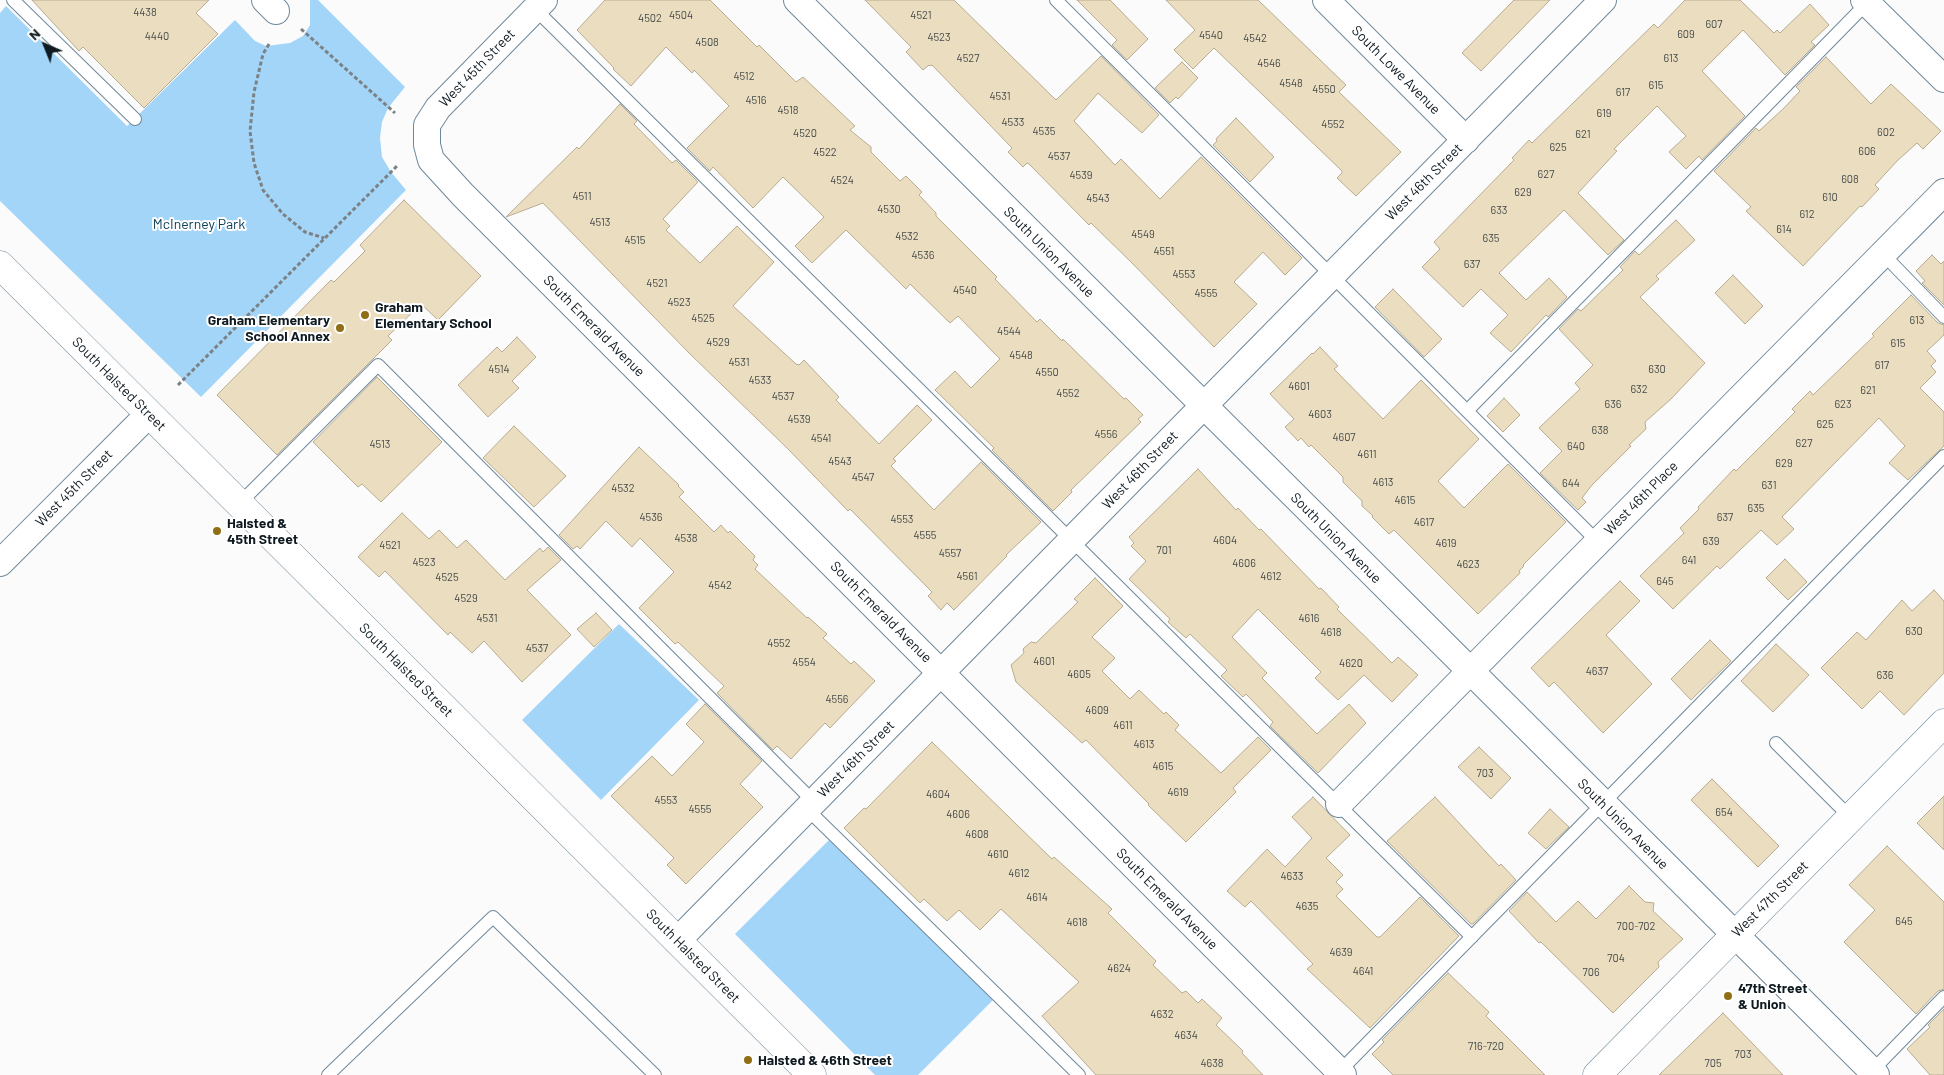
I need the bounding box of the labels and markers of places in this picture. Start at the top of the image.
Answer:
place label: Graham Elementary School [375,299,492,332]
marker: Graham Elementary School [359,309,371,321]
place label: Graham Elementary School Annex [208,312,330,344]
marker: Graham Elementary School Annex [334,322,346,334]
place label: Halsted & 45th Street [227,515,298,548]
marker: Halsted & 45th Street [211,525,223,537]
place label: 47th Street & Union [1738,980,1807,1012]
marker: 47th Street & Union [1722,990,1734,1002]
place label: Halsted & 46th Street [758,1052,892,1068]
marker: Halsted & 46th Street [742,1054,754,1066]

